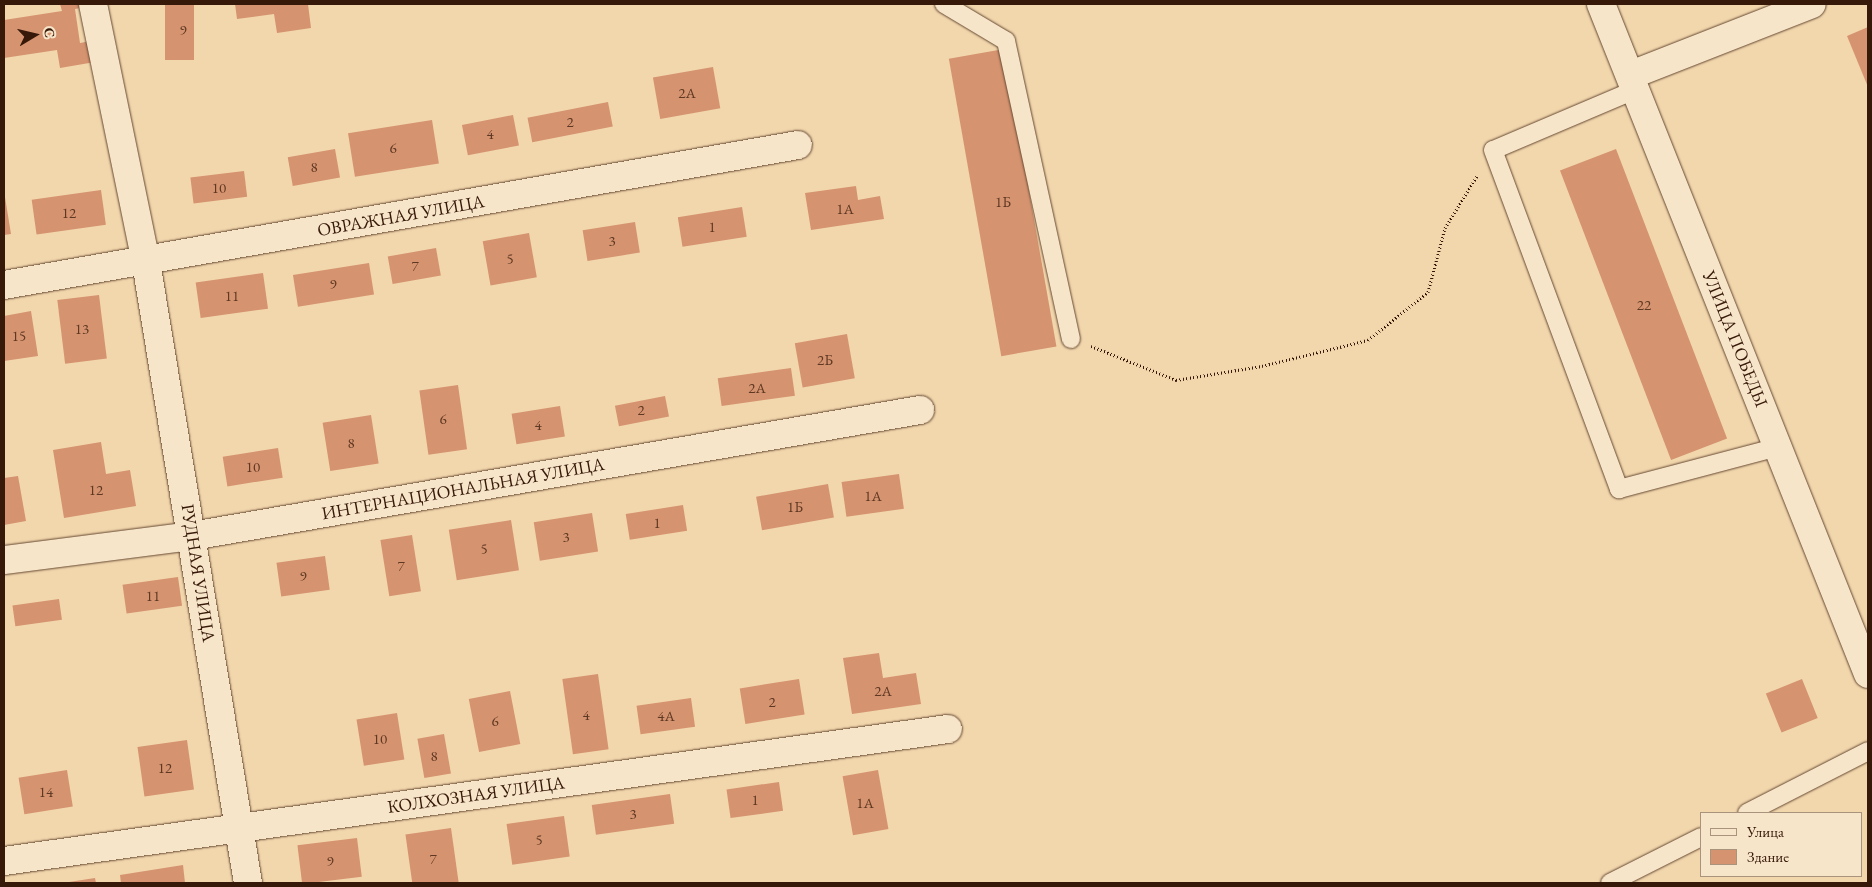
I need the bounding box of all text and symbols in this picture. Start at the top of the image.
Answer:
north arrow [10,10,60,60]
house number: 9 [179,21,187,39]
text: С [40,26,59,39]
house number: 2А [678,84,696,102]
house number: 2 [566,113,574,131]
house number: 4 [486,125,494,143]
house number: 6 [389,139,397,157]
house number: 8 [310,158,318,176]
house number: 10 [212,179,226,197]
street label: ОВРАЖНАЯ УЛИЦА [316,191,486,241]
house number: 1Б [995,193,1011,211]
house number: 1А [836,200,854,218]
house number: 12 [62,204,76,222]
house number: 1 [708,218,716,236]
house number: 3 [608,232,616,250]
house number: 5 [506,250,514,268]
house number: 7 [411,257,419,275]
street label: УЛИЦА ПОБЕДЫ [1698,268,1772,410]
house number: 9 [329,275,337,293]
house number: 11 [225,287,239,305]
house number: 22 [1637,296,1651,314]
house number: 13 [75,320,89,338]
house number: 15 [12,327,26,345]
house number: 2Б [817,351,833,369]
house number: 2А [748,379,766,397]
house number: 2 [637,401,645,419]
house number: 6 [439,410,447,428]
house number: 4 [534,416,542,434]
house number: 8 [347,434,355,452]
street label: ИНТЕРНАЦИОНАЛЬНАЯ УЛИЦА [320,453,606,525]
house number: 10 [246,458,260,476]
house number: 12 [89,481,103,499]
house number: 1А [864,487,882,505]
house number: 1Б [787,498,803,516]
street label: РУДНАЯ УЛИЦА [176,502,220,644]
house number: 1 [653,514,661,532]
house number: 3 [562,528,570,546]
house number: 5 [480,540,488,558]
house number: 7 [397,557,405,575]
house number: 9 [299,567,307,585]
house number: 11 [146,587,160,605]
house number: 2А [874,682,892,700]
house number: 2 [768,693,776,711]
house number: 4 [582,706,590,724]
house number: 4А [657,707,675,725]
house number: 6 [491,712,499,730]
house number: 10 [373,730,387,748]
house number: 8 [430,747,438,765]
house number: 12 [158,759,172,777]
street label: КОЛХОЗНАЯ УЛИЦА [386,772,566,818]
house number: 14 [39,783,53,801]
house number: 1 [751,791,759,809]
house number: 1А [856,794,874,812]
house number: 3 [629,805,637,823]
legend [1700,812,1862,877]
text: Улица [1747,822,1784,841]
house number: 5 [535,831,543,849]
text: Здание [1747,847,1789,866]
house number: 7 [429,850,437,868]
house number: 9 [326,852,334,870]

